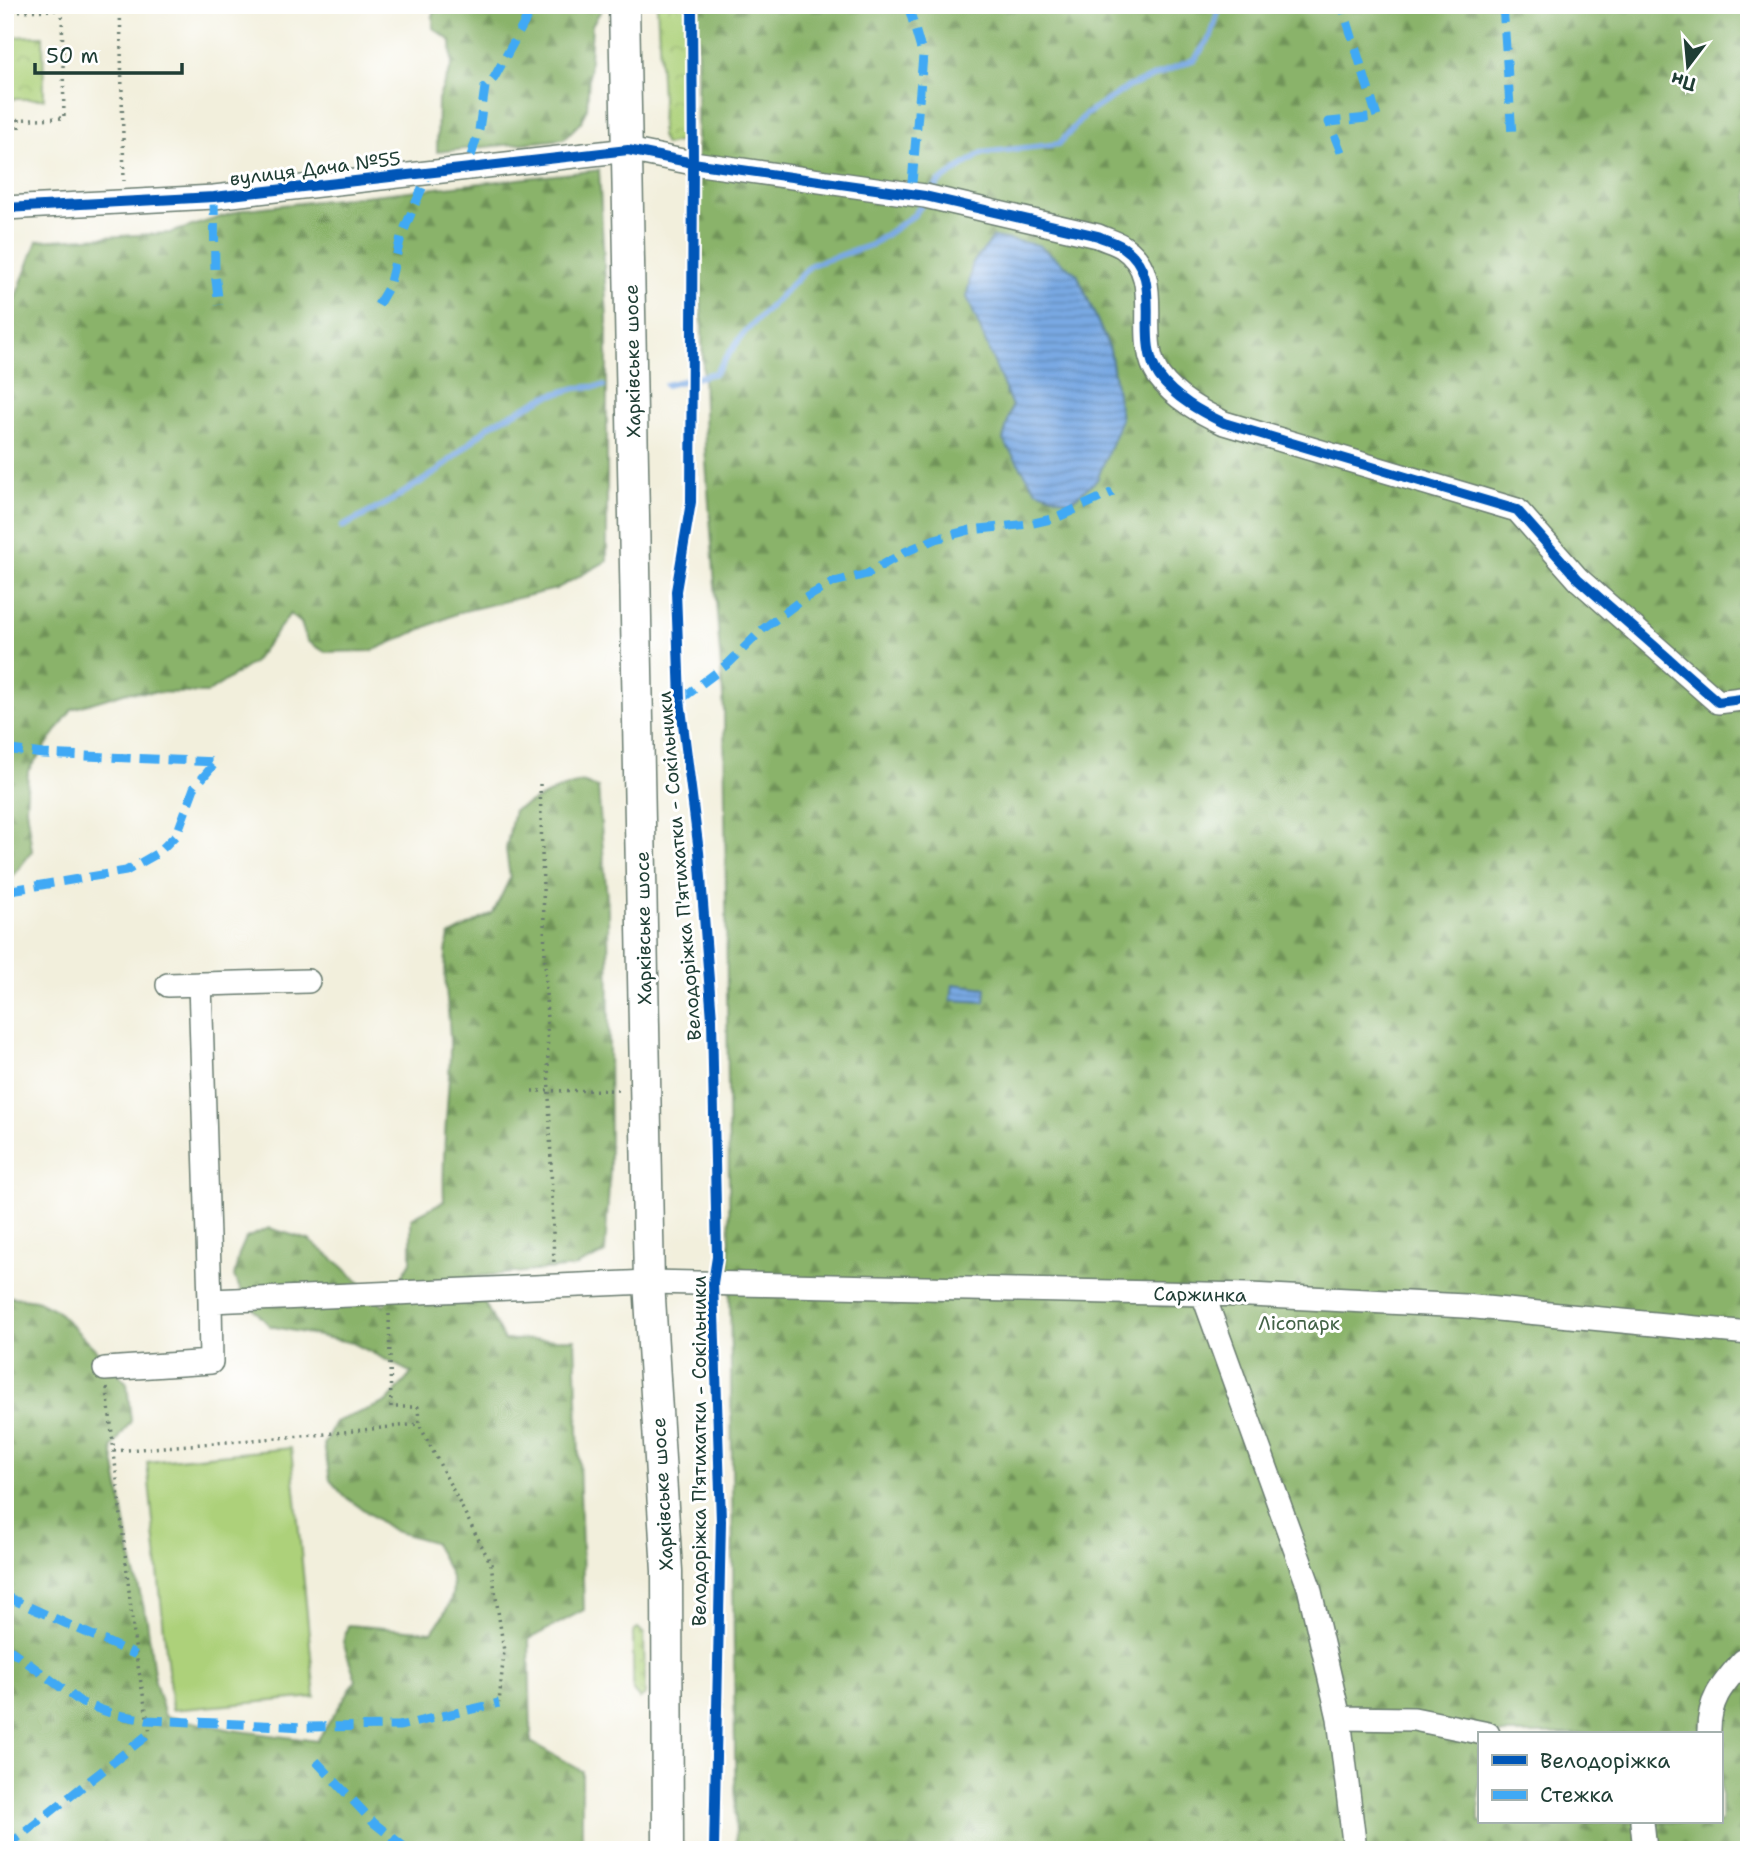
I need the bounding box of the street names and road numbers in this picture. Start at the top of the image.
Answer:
street label: вулиця Дача №55 [228,146,402,191]
street label: Харківське шосе [619,284,646,438]
street label: Велодоріжка П'ятихатки - Сокільники [652,690,707,1042]
street label: Харківське шосе [630,851,657,1005]
street label: Велодоріжка П'ятихатки - Сокільники [687,1276,712,1626]
street label: Саржинка [1153,1281,1247,1308]
street label: Харківське шосе [646,1417,679,1571]

